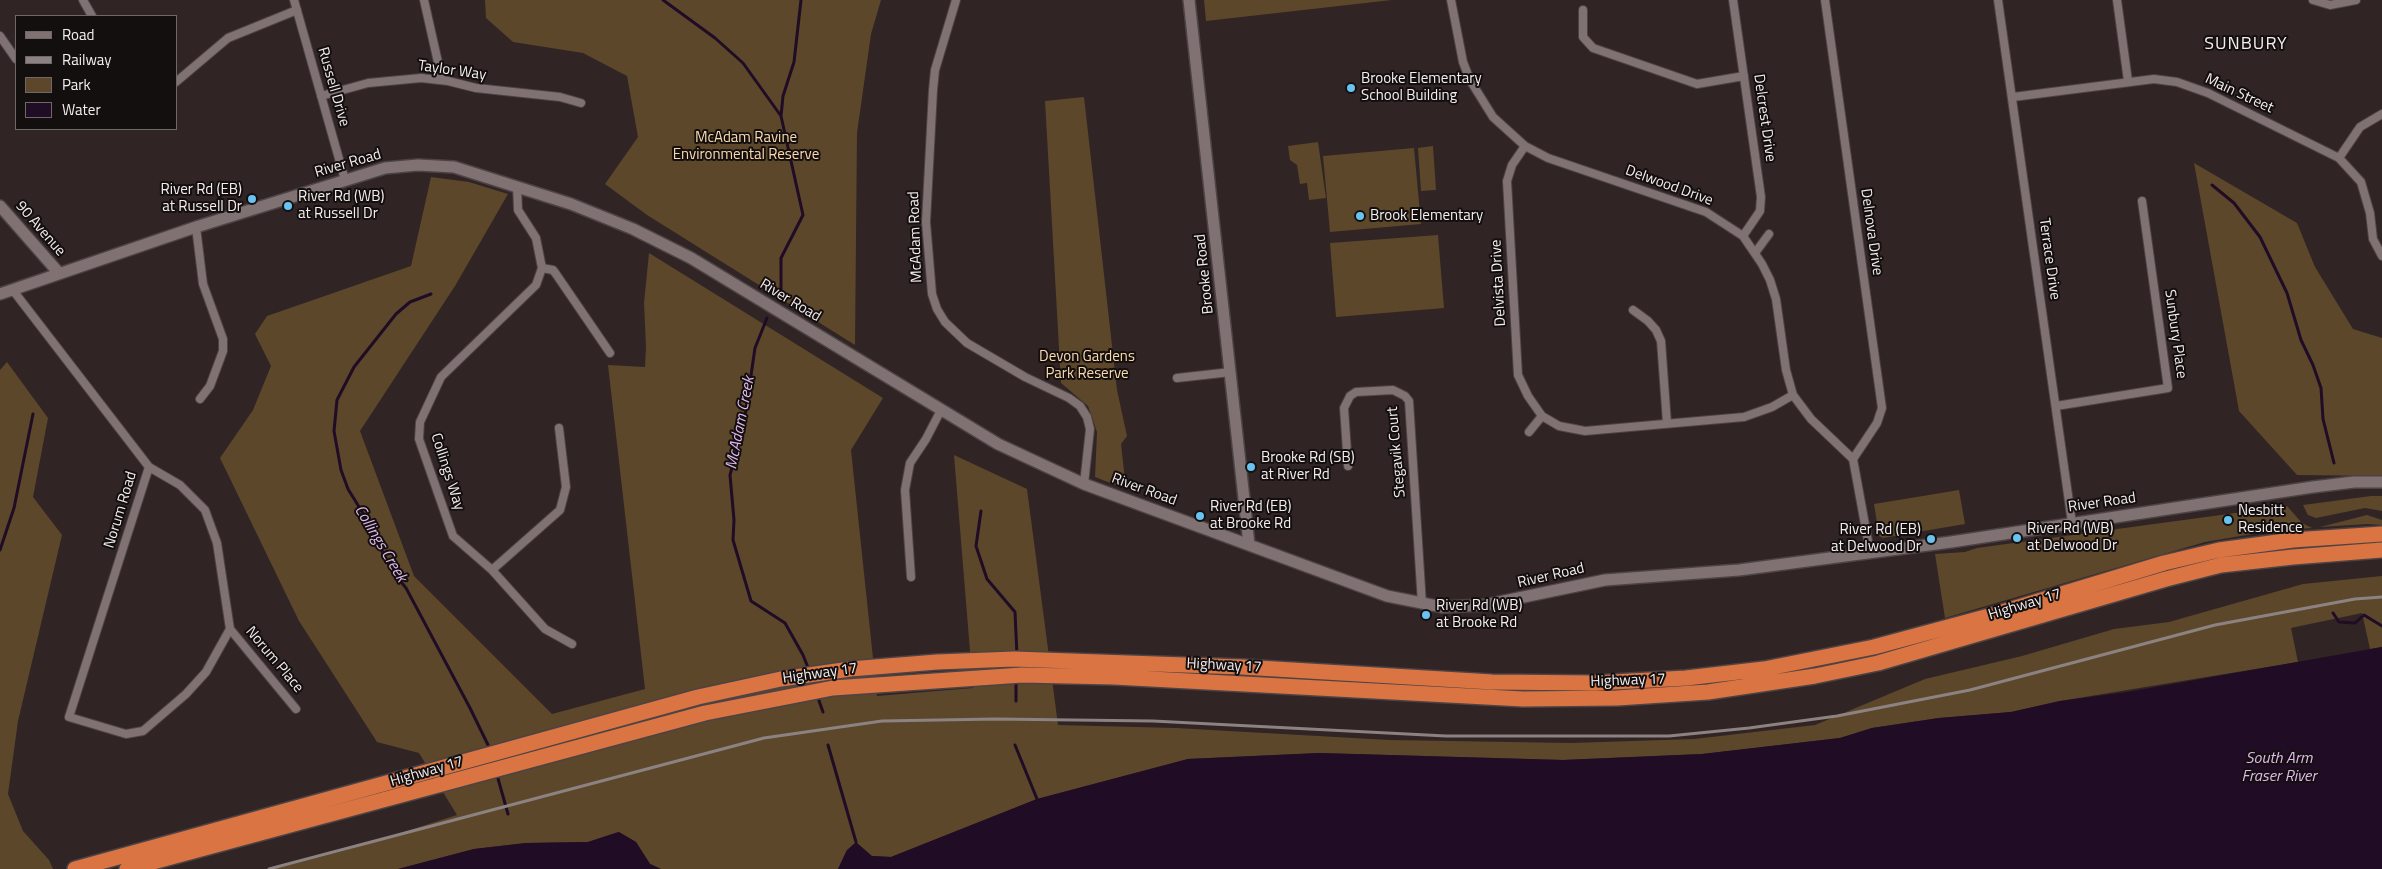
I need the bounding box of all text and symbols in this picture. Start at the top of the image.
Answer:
legend [15,15,178,130]
text: Road [62,23,94,46]
district label: SUNBURY [2203,34,2289,56]
street label: Russell Drive [313,45,353,129]
text: Railway [62,48,112,71]
street label: Taylor Way [417,57,487,85]
place label: Brooke Elementary School Building [1361,70,1482,105]
street label: Main Street [2202,70,2276,118]
text: Park [62,73,91,96]
street label: Delcrest Drive [1749,73,1779,163]
marker: Brooke Elementary School Building [1345,82,1357,94]
text: Water [62,98,101,121]
park label: McAdam Ravine Environmental Reserve [673,129,819,164]
street label: River Road [313,146,383,182]
street label: Delwood Drive [1623,162,1715,210]
place label: River Rd (EB) at Russell Dr [161,181,242,216]
place label: River Rd (WB) at Russell Dr [298,188,384,223]
street label: Delnova Drive [1856,188,1886,276]
street label: McAdam Road [905,191,927,283]
marker: River Rd (EB) at Russell Dr [246,193,258,205]
street label: 90 Avenue [11,198,69,260]
marker: River Rd (WB) at Russell Dr [282,200,294,212]
place label: Brook Elementary [1370,207,1483,225]
marker: Brook Elementary [1354,210,1366,222]
street label: Terrace Drive [2034,217,2064,301]
street label: Brooke Road [1192,233,1218,315]
street label: Delvista Drive [1488,239,1510,327]
street label: River Road [756,276,824,326]
street label: Sunbury Place [2160,288,2190,380]
park label: Devon Gardens Park Reserve [1039,348,1135,383]
water label: McAdam Creek [723,375,759,471]
street label: Stegavik Court [1384,406,1410,498]
street label: Collings Way [426,431,468,513]
place label: Brooke Rd (SB) at River Rd [1261,449,1355,484]
marker: Brooke Rd (SB) at River Rd [1245,461,1257,473]
street label: Norum Road [101,469,141,551]
street label: River Road [1109,470,1179,510]
street label: River Road [2067,489,2137,517]
place label: River Rd (EB) at Brooke Rd [1210,498,1291,533]
water label: Collings Creek [349,502,411,586]
place label: Nesbitt Residence [2238,502,2303,537]
marker: River Rd (EB) at Brooke Rd [1194,510,1206,522]
marker: Nesbitt Residence [2222,514,2234,526]
place label: River Rd (WB) at Delwood Dr [2027,520,2117,555]
place label: River Rd (EB) at Delwood Dr [1831,521,1921,556]
marker: River Rd (WB) at Delwood Dr [2011,532,2023,544]
marker: River Rd (EB) at Delwood Dr [1925,533,1937,545]
street label: River Road [1516,560,1586,592]
street label: Highway 17 [1986,585,2064,625]
place label: River Rd (WB) at Brooke Rd [1436,597,1522,632]
marker: River Rd (WB) at Brooke Rd [1420,609,1432,621]
street label: Norum Place [241,623,307,697]
street label: Highway 17 [1186,655,1262,677]
street label: Highway 17 [781,660,859,688]
street label: Highway 17 [1590,671,1666,691]
water label: South Arm Fraser River [2241,749,2317,787]
street label: Highway 17 [388,753,466,791]

